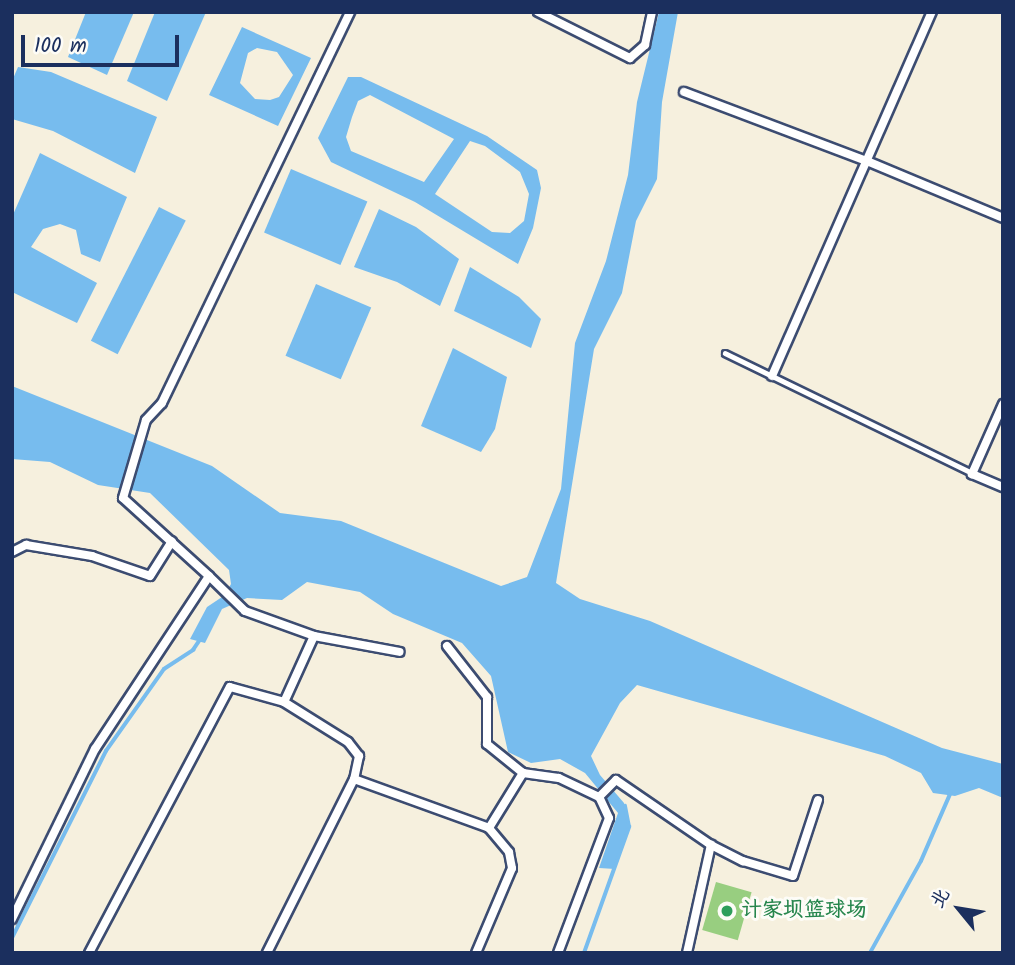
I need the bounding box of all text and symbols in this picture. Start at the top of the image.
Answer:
scale bar [24,21,182,65]
text: 100 m [34,30,87,63]
north arrow [924,874,994,944]
text: 北 [923,883,959,914]
place label: 计家坝篮球场 [741,898,867,924]
marker: 计家坝篮球场 [719,903,735,919]

